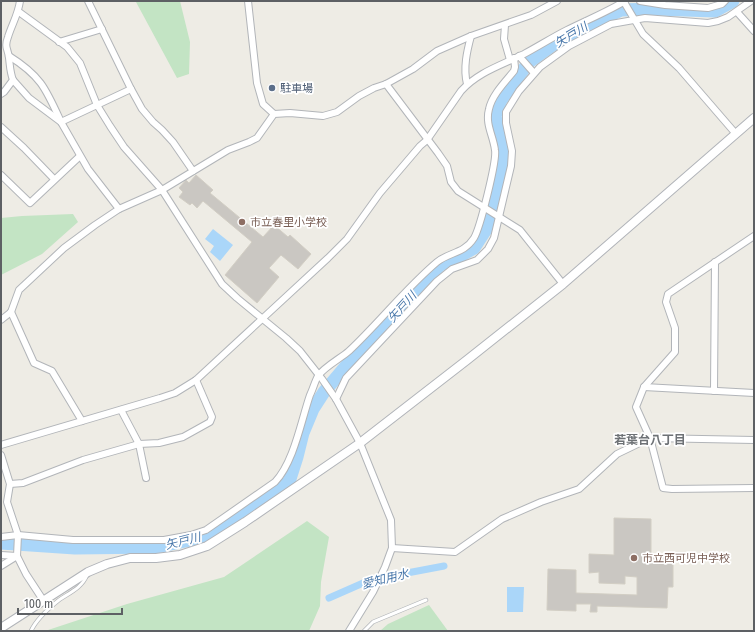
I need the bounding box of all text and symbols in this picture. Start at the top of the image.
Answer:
water label: 矢戸川 [552,19,592,50]
place label: 駐車場 [280,82,313,95]
marker: 駐車場 [267,83,277,93]
place label: 市立春里小学校 [250,216,327,229]
marker: 市立春里小学校 [237,217,247,227]
water label: 矢戸川 [385,287,421,325]
district label: 若葉台八丁目 [614,433,686,447]
water label: 矢戸川 [164,529,204,552]
place label: 市立西可児中学校 [642,552,730,565]
marker: 市立西可児中学校 [629,553,639,563]
water label: 愛知用水 [360,566,412,592]
scale bar [18,590,122,616]
text: 100 m [24,597,53,611]

